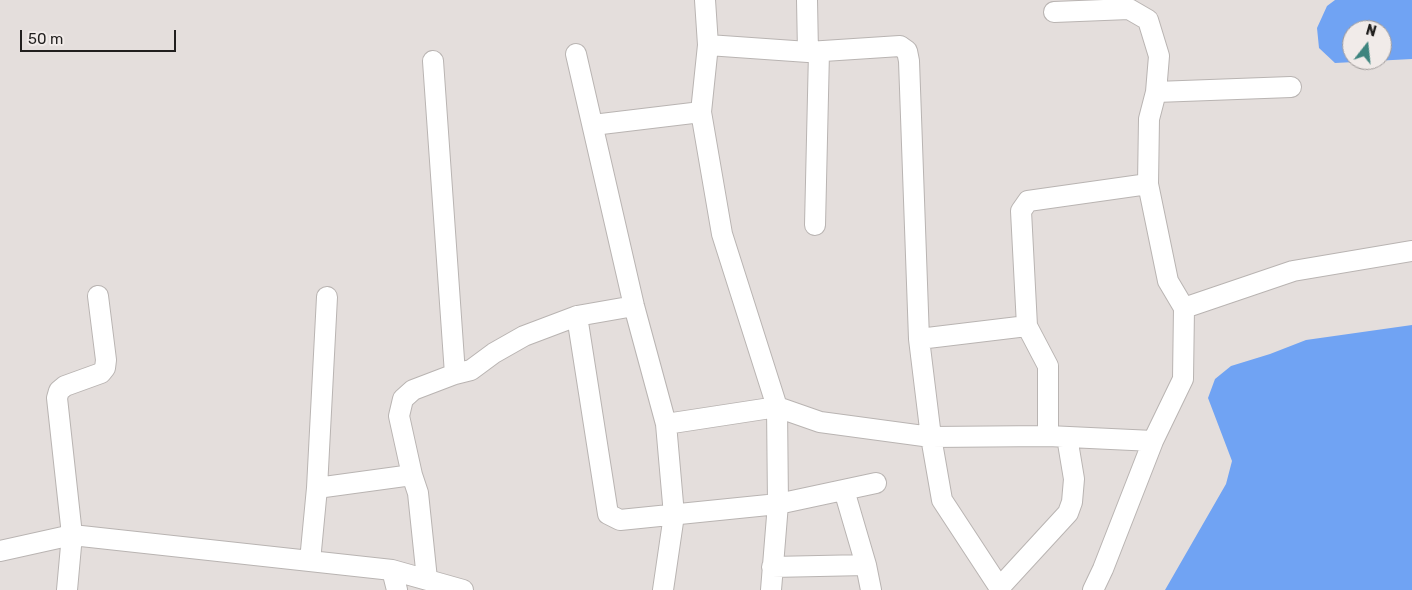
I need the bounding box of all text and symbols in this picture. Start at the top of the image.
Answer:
scale bar [22,20,179,52]
north arrow [1342,20,1392,70]
text: N [1364,21,1378,41]
text: 50 m [28,30,63,48]

